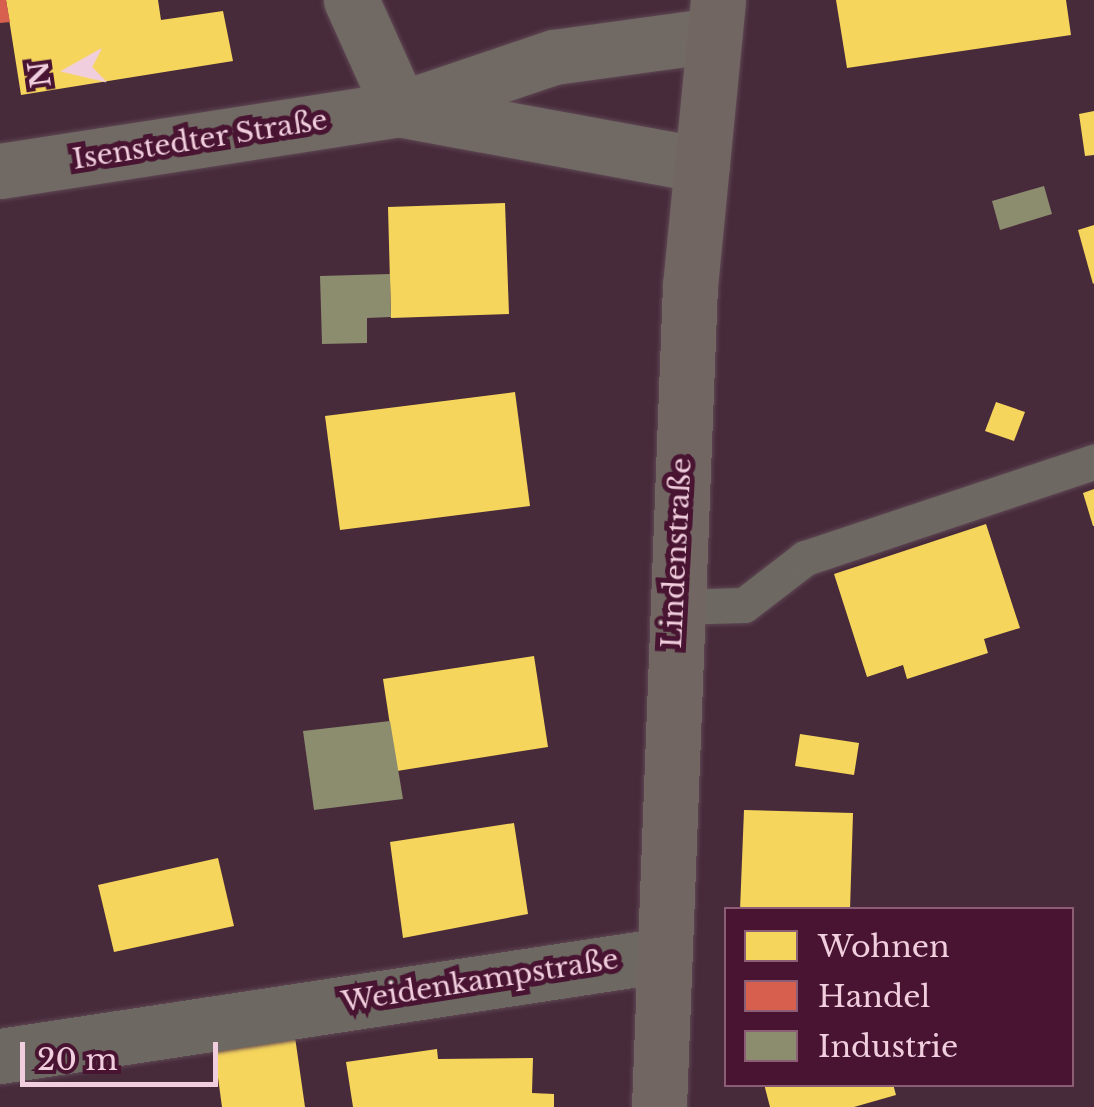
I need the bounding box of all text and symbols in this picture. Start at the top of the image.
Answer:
north arrow [20,20,120,120]
text: N [21,59,59,90]
street label: Isenstedter Straße [70,103,330,177]
street label: Lindenstraße [655,457,699,649]
legend [724,907,1074,1087]
text: Wohnen [818,928,950,965]
street label: Weidenkampstraße [339,943,621,1019]
text: Handel [818,978,930,1015]
scale bar [25,1022,222,1084]
text: Industrie [818,1028,958,1065]
text: 20 m [37,1041,118,1078]

